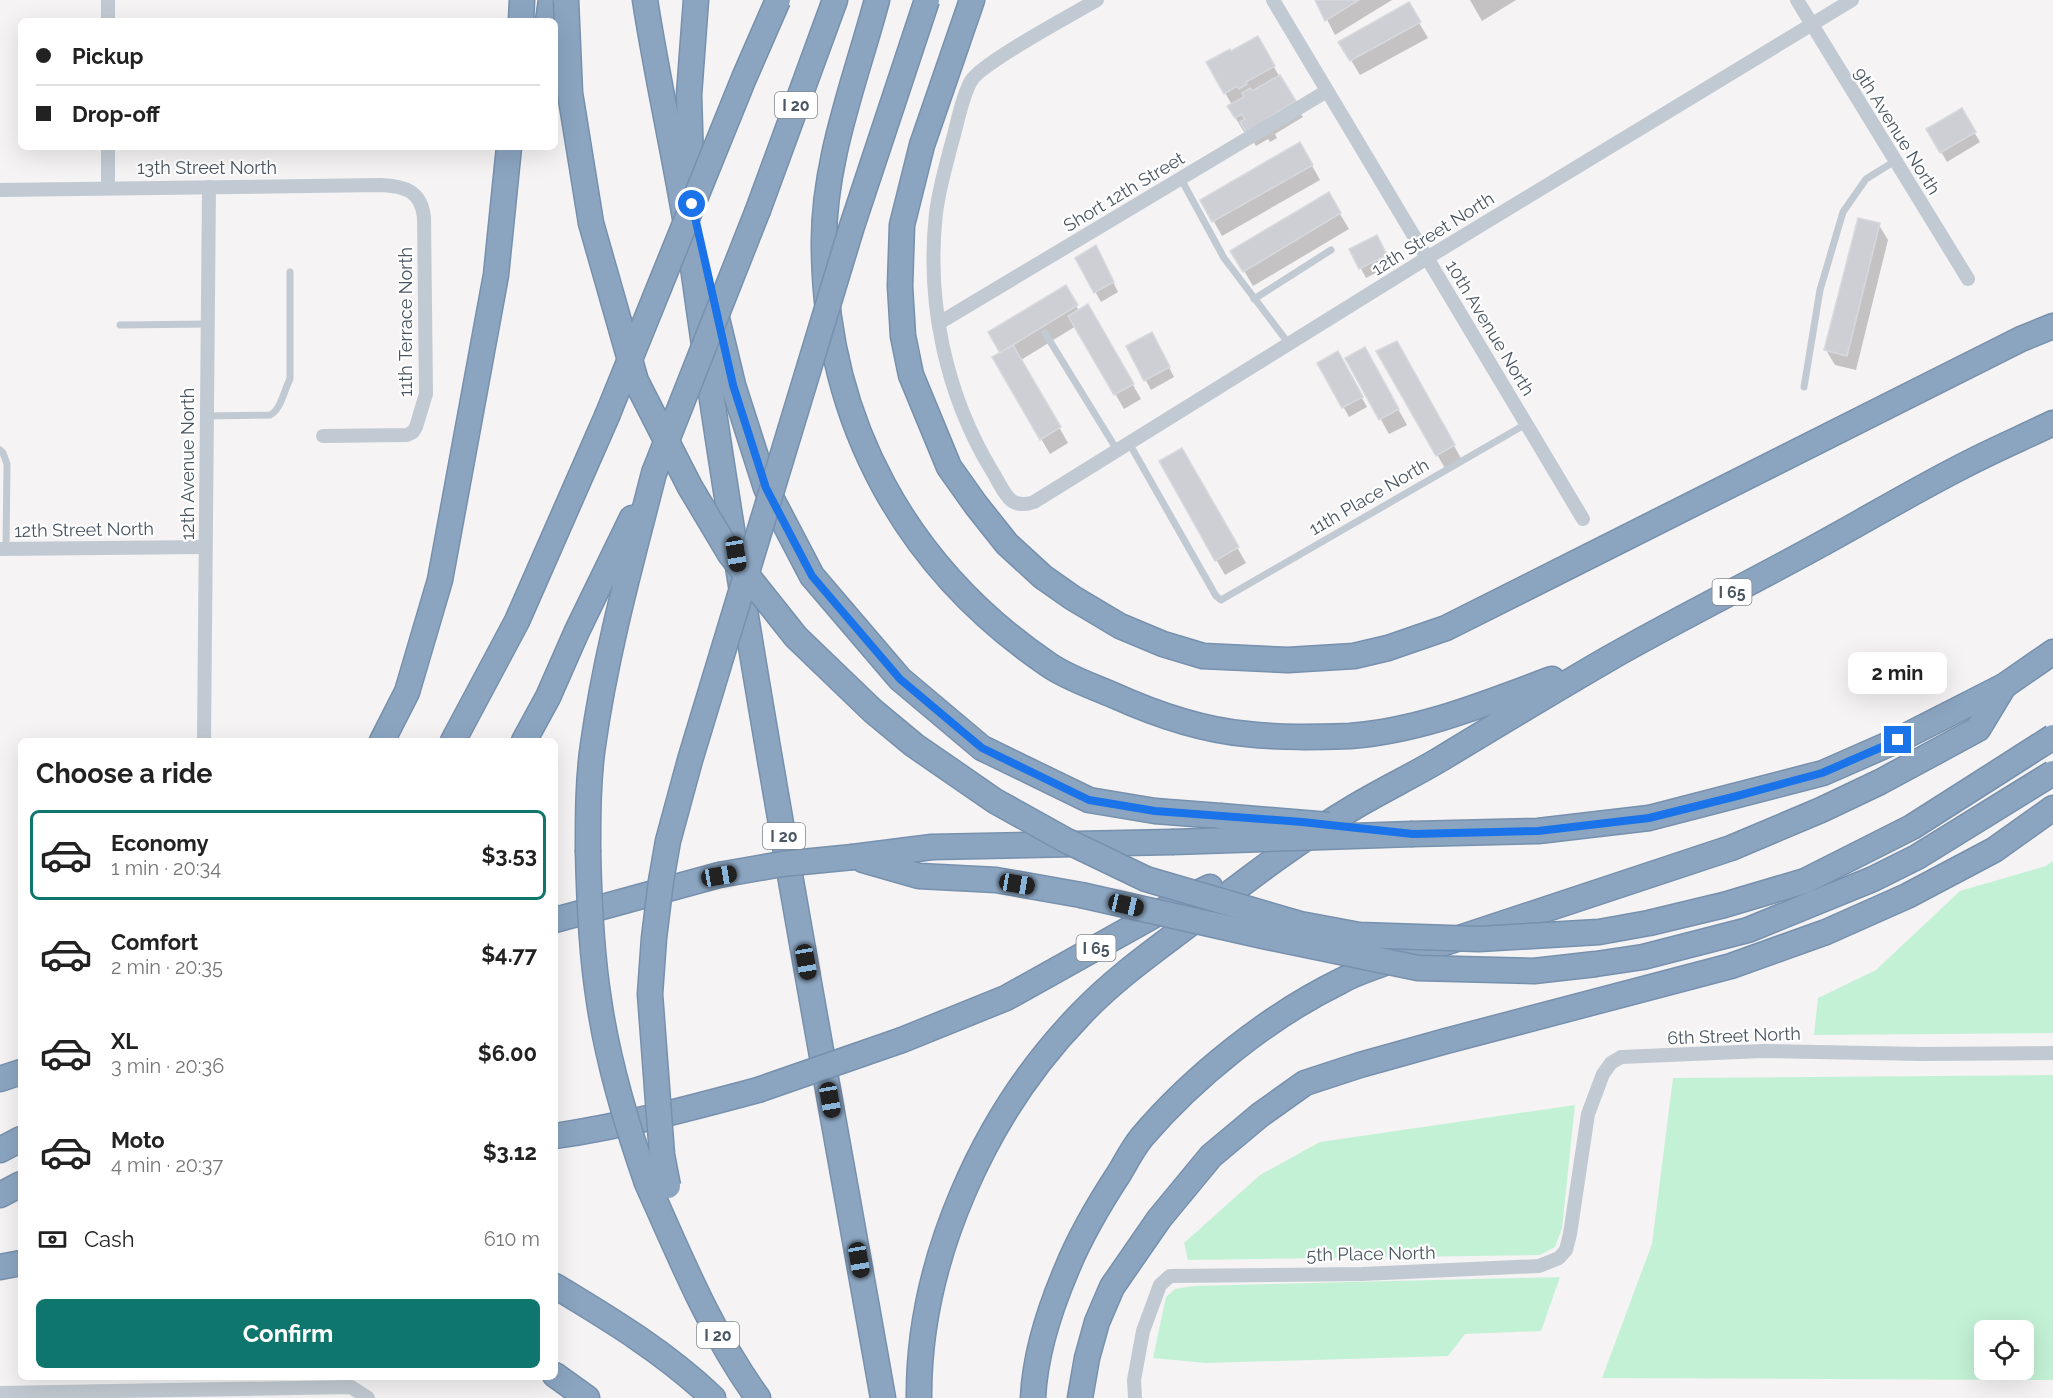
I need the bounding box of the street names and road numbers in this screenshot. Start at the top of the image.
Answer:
street label: 9th Avenue North [1850,63,1945,198]
road number: I 20 [775,92,817,118]
street label: Short 12th Street [1060,147,1188,236]
street label: 13th Street North [137,157,277,178]
street label: 12th Street North [1368,188,1498,280]
street label: 11th Terrace North [395,247,416,397]
street label: 10th Avenue North [1442,256,1539,399]
street label: 12th Avenue North [177,388,198,540]
street label: 11th Place North [1305,454,1432,539]
street label: 12th Street North [14,518,154,541]
road number: I 65 [1712,579,1752,605]
road number: I 20 [763,823,805,849]
road number: I 65 [1076,935,1116,961]
street label: 6th Street North [1667,1023,1801,1048]
street label: 5th Place North [1306,1242,1436,1265]
road number: I 20 [697,1322,739,1348]

